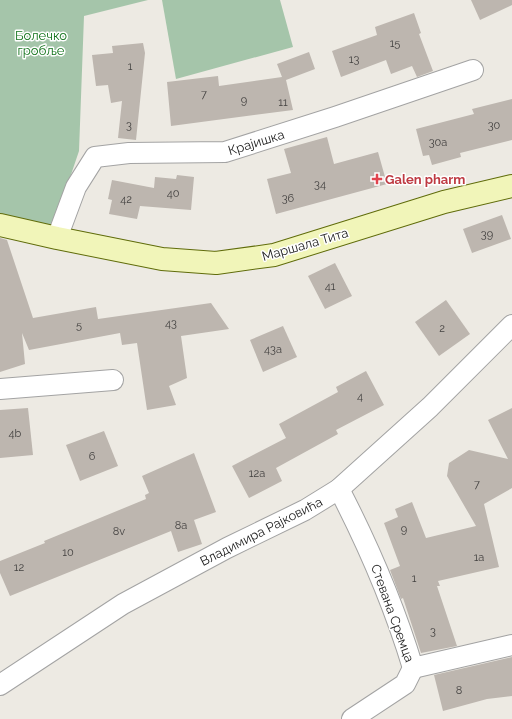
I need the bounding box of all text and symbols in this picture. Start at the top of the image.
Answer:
park label: Болечко гробље [15,28,67,58]
house number: 15 [390,37,400,50]
house number: 13 [349,53,359,66]
house number: 1 [128,60,133,73]
house number: 7 [201,88,207,101]
house number: 9 [241,94,247,107]
house number: 11 [278,96,288,109]
house number: 3 [126,119,132,132]
house number: 30 [488,119,501,132]
street label: Крајишка [226,127,286,158]
house number: 30a [429,136,447,149]
place label: Galen pharm [385,172,465,187]
marker: Galen pharm [372,174,382,184]
house number: 34 [314,178,326,191]
house number: 40 [167,187,180,200]
house number: 36 [282,192,295,205]
house number: 42 [120,193,132,206]
street label: Маршала Тита [260,225,350,264]
house number: 39 [481,228,493,241]
house number: 41 [325,280,336,293]
house number: 43 [165,317,177,330]
house number: 5 [76,319,82,332]
house number: 2 [439,322,445,335]
house number: 43a [264,343,282,356]
house number: 4 [357,390,363,403]
house number: 4b [9,427,22,440]
house number: 6 [89,450,96,463]
house number: 12a [249,467,265,480]
house number: 7 [474,478,480,491]
street label: Владимира Рајковића [198,494,325,569]
house number: 8a [175,519,187,532]
house number: 9 [401,523,407,536]
house number: 8v [113,525,125,538]
house number: 10 [62,546,74,559]
house number: 1a [474,551,484,564]
house number: 12 [14,561,24,574]
street label: Стевана Сремца [368,562,417,664]
house number: 1 [412,572,417,585]
house number: 3 [430,625,436,638]
house number: 8 [456,684,462,697]

